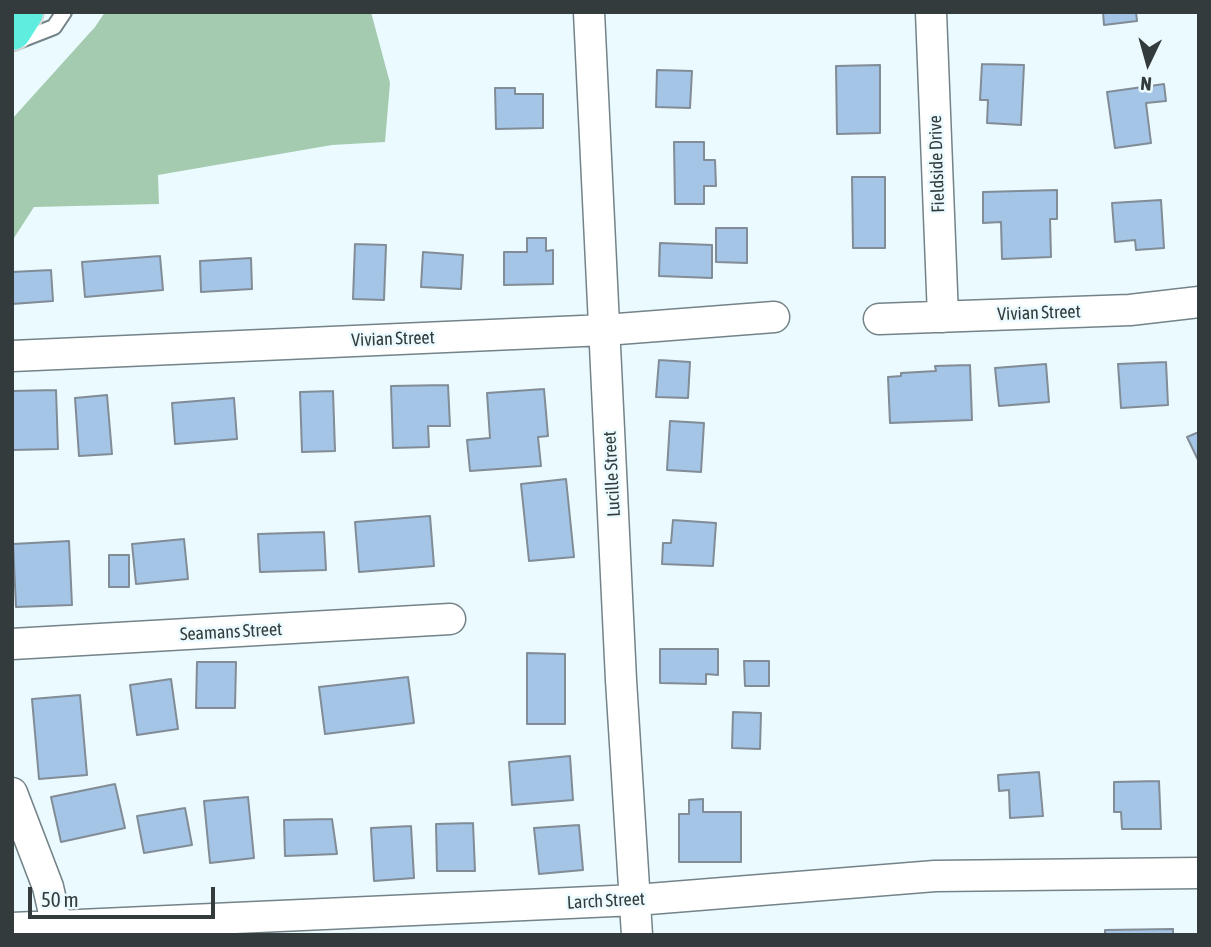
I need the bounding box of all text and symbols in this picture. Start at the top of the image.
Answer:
north arrow [1113,28,1183,98]
text: N [1140,72,1153,95]
street label: Fieldside Drive [925,115,949,213]
street label: Vivian Street [997,301,1081,325]
street label: Vivian Street [351,327,435,351]
street label: Lucille Street [599,431,625,517]
street label: Seamans Street [179,619,283,645]
scale bar [32,874,219,918]
text: 50 m [41,887,79,911]
street label: Larch Street [566,888,646,914]

